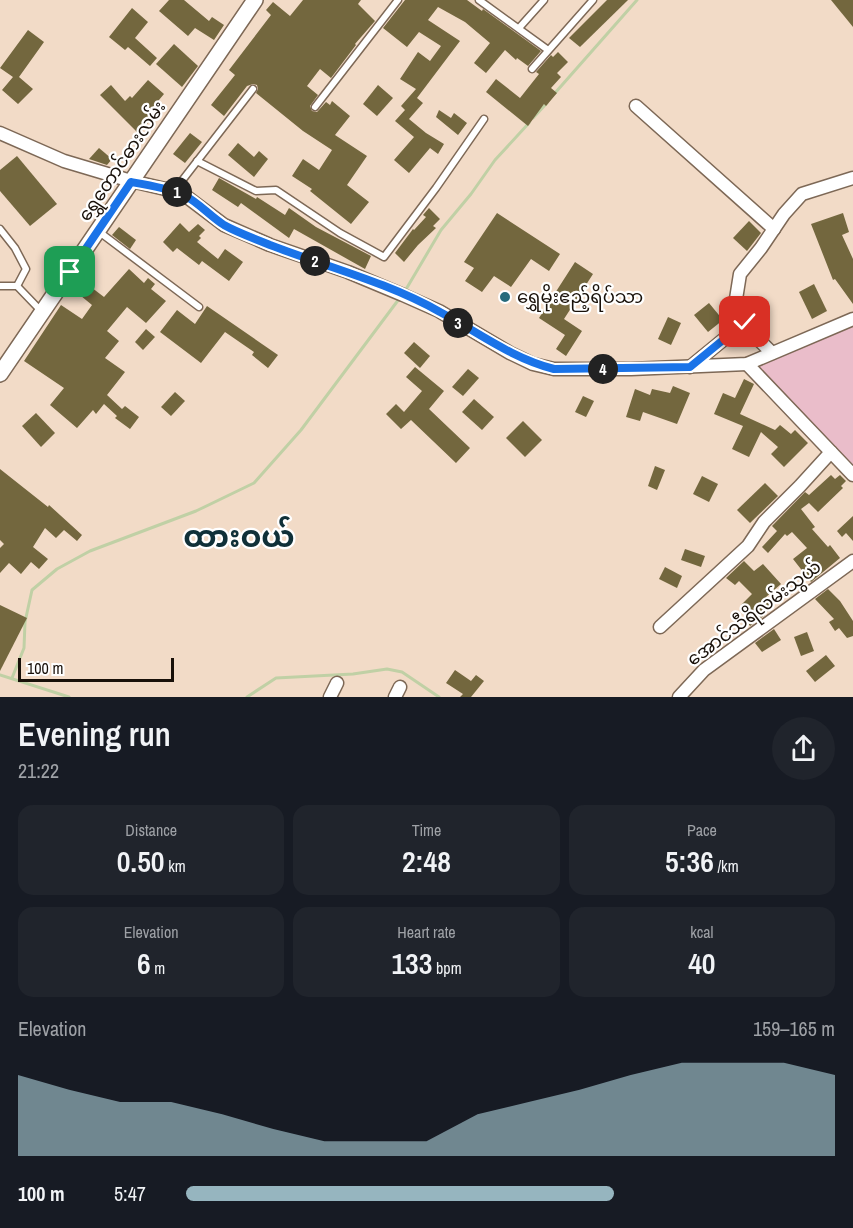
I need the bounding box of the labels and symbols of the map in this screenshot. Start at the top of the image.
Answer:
street label: ရွှေတောင်ဓားလမ်း [72,96,174,227]
pin: 1 [162,177,192,207]
pin [44,246,95,297]
pin: 2 [300,246,330,276]
place label: ရွှေမိုးဧည့်ရိပ်သာ [517,283,643,312]
marker: ရွှေမိုးဧည့်ရိပ်သာ [498,290,512,304]
pin [719,296,770,347]
pin: 3 [443,308,473,338]
pin: 4 [588,354,618,384]
district label: ထားဝယ် [183,516,295,556]
street label: အောင်သီရိလမ်းသွယ် [681,553,828,674]
scale bar [18,655,174,682]

